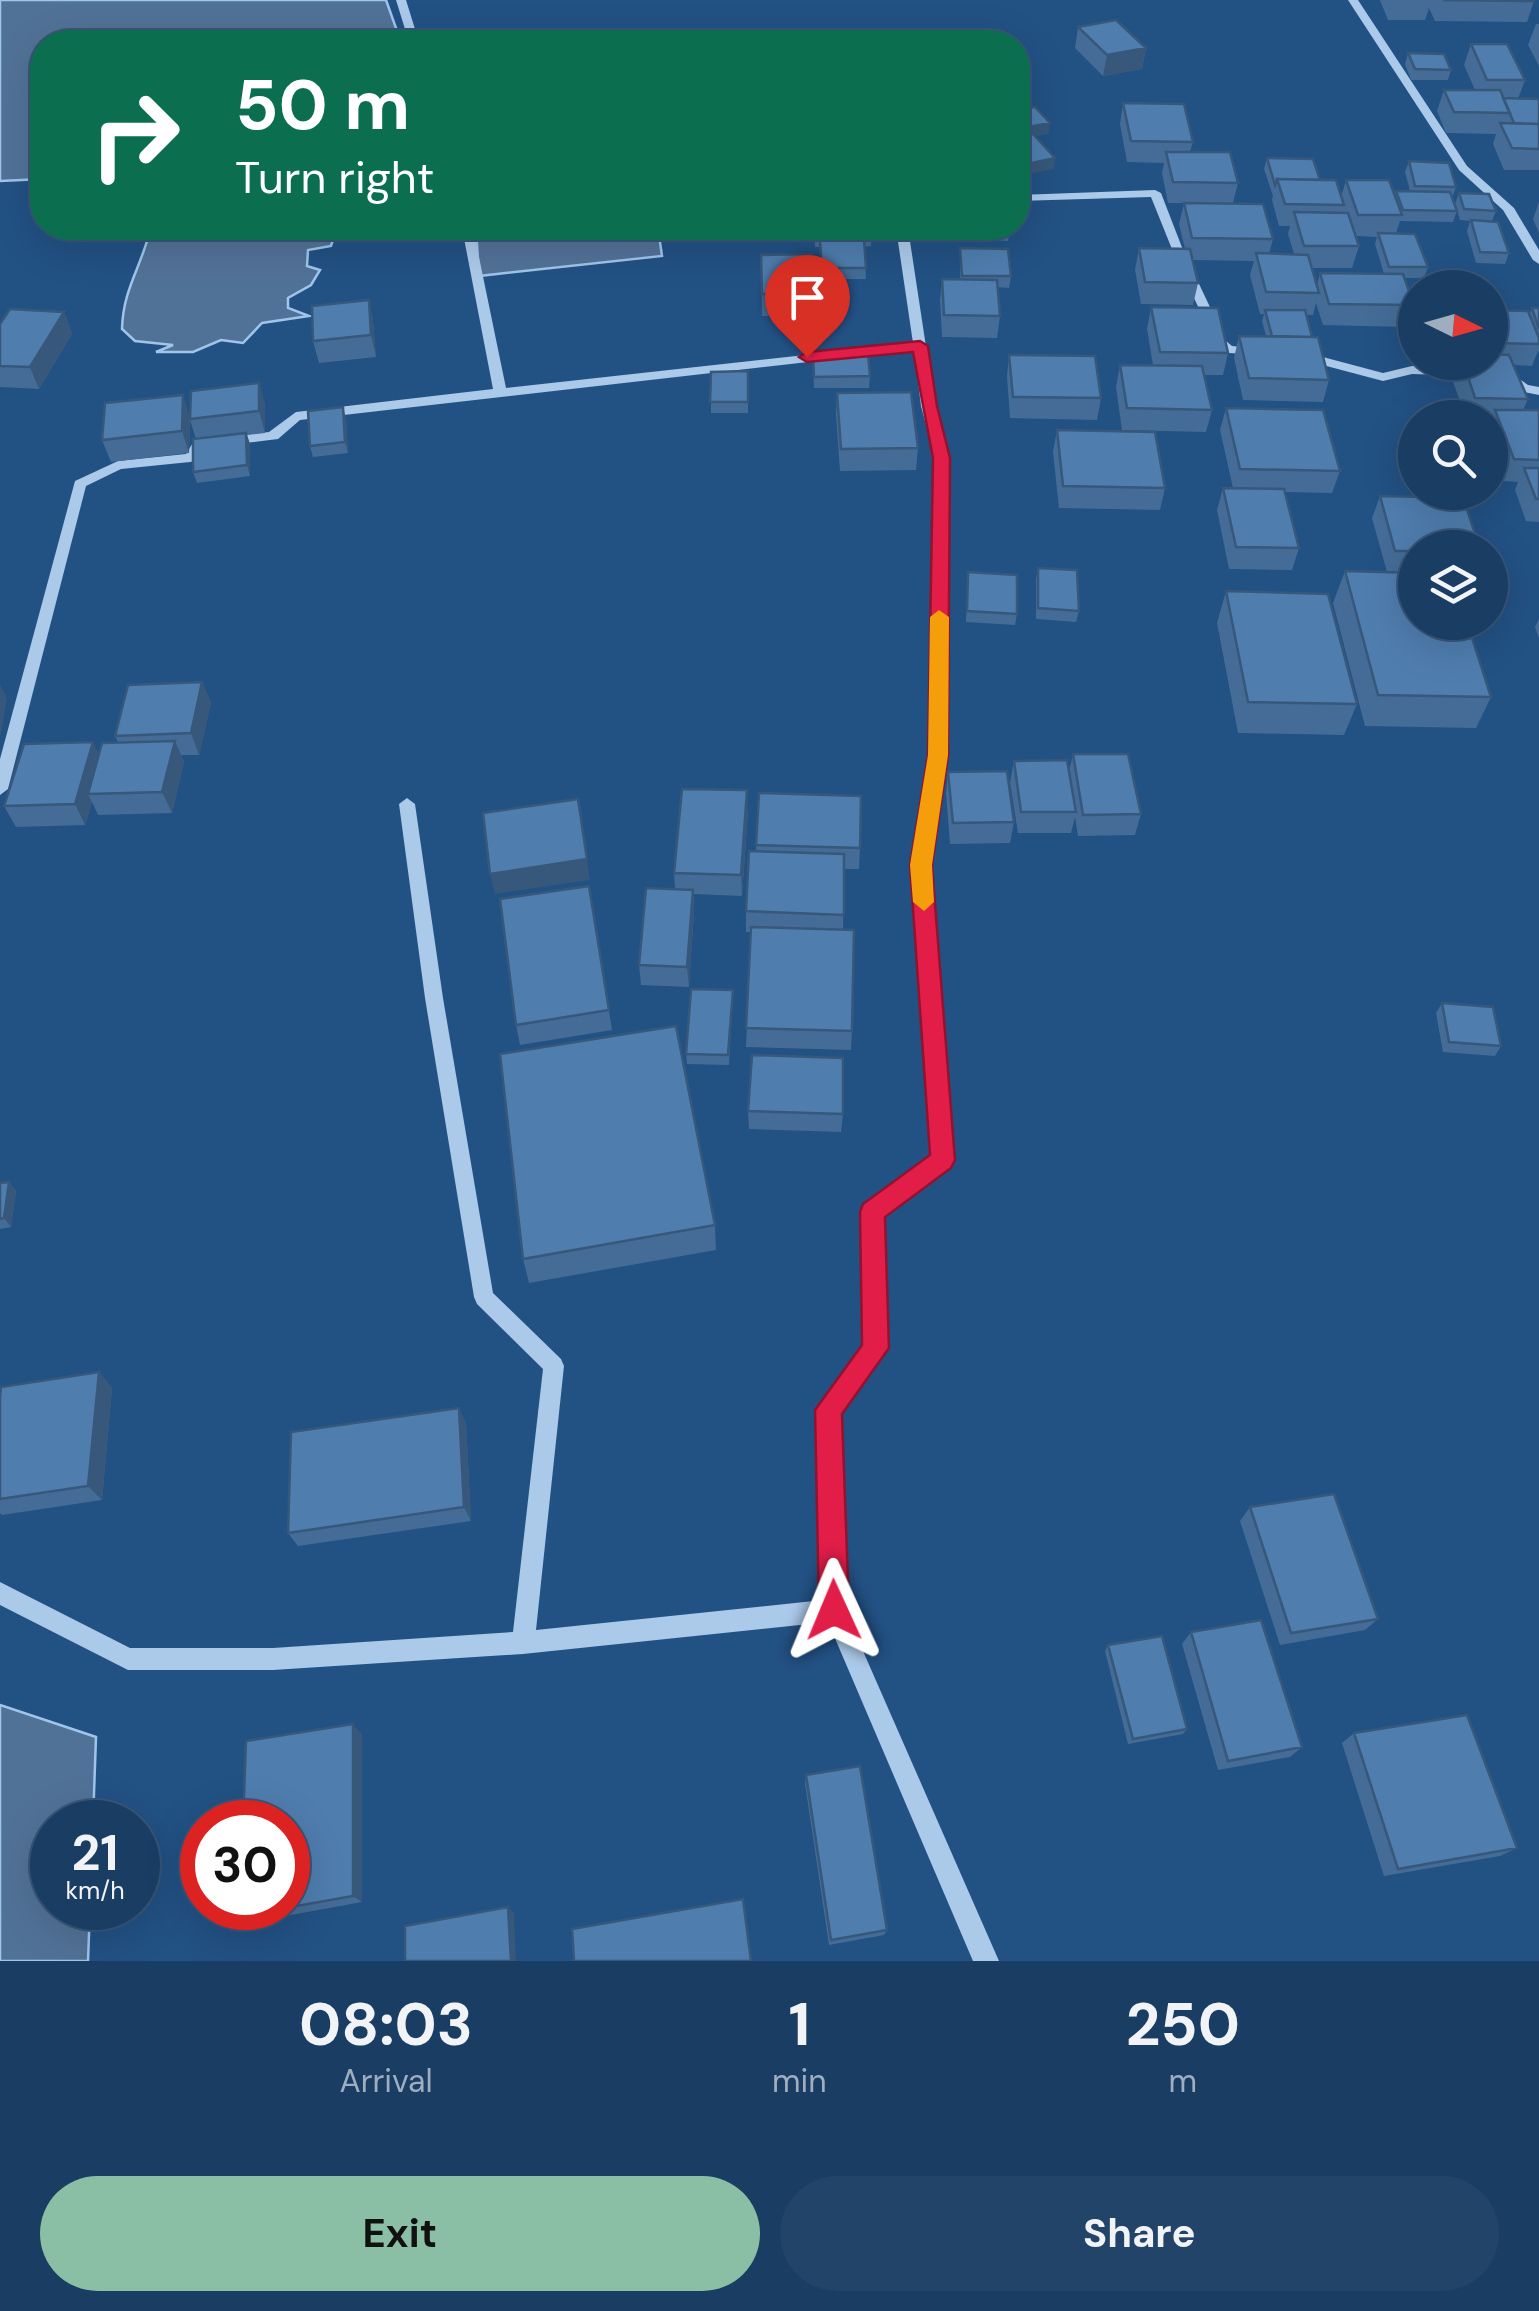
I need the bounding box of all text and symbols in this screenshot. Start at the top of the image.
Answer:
text: 50 m [235,60,410,151]
icon: right [70,70,200,200]
text: Turn right [235,148,434,207]
pin [765,255,850,358]
icon: arrive [780,270,835,325]
north arrow [1398,270,1508,380]
map controls [1398,270,1508,640]
button: search [1398,400,1508,510]
button: layers [1398,530,1508,640]
position arrow [782,1558,886,1662]
speed limit sign: 30 [180,1800,310,1930]
text: 21 [71,1820,119,1886]
text: km/h [65,1874,125,1907]
text: 08:03 [299,1985,473,2064]
text: 1 [788,1985,810,2064]
text: 250 [1126,1985,1240,2064]
text: Arrival [339,2060,433,2102]
text: min [772,2060,827,2102]
text: m [1169,2060,1197,2102]
button: Exit [40,2176,760,2291]
button: Share [780,2176,1499,2291]

